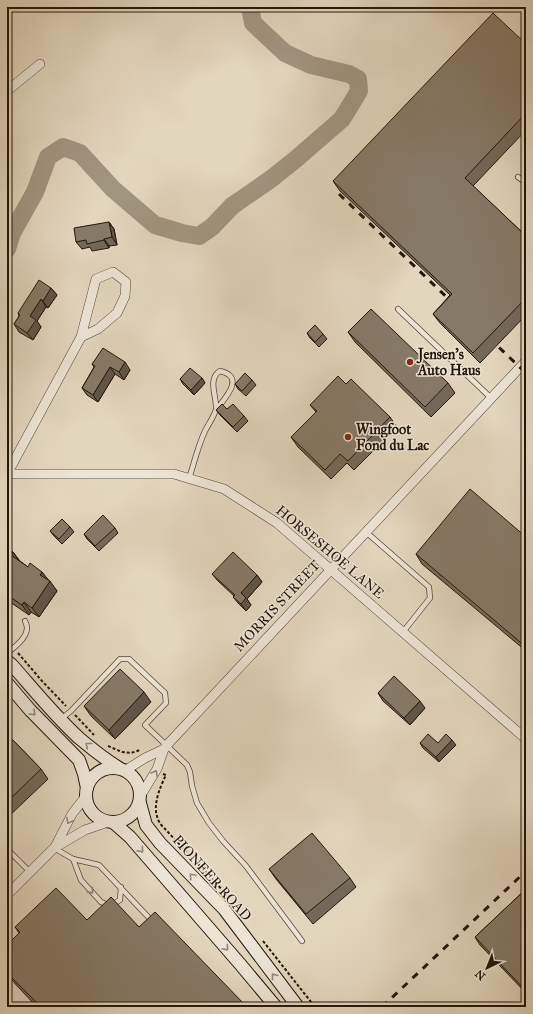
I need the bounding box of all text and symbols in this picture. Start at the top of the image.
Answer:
place label: Jensen's Auto Haus [416,346,480,379]
marker: Jensen's Auto Haus [405,357,415,367]
place label: Wingfoot Fond du Lac [356,421,429,454]
marker: Wingfoot Fond du Lac [343,432,353,442]
street label: HORSESHOE LANE [272,502,388,602]
street label: MORRIS STREET [230,557,324,655]
one-way arrow [28,708,35,715]
one-way arrow [85,743,92,750]
one-way arrow [150,770,157,777]
one-way arrow [66,817,73,824]
street label: PIONEER ROAD [169,832,255,924]
one-way arrow [136,845,143,853]
one-way arrow [189,873,197,881]
one-way arrow [86,886,93,894]
one-way arrow [222,943,229,951]
north arrow [467,948,507,988]
text: N [472,967,488,983]
one-way arrow [272,974,279,981]

